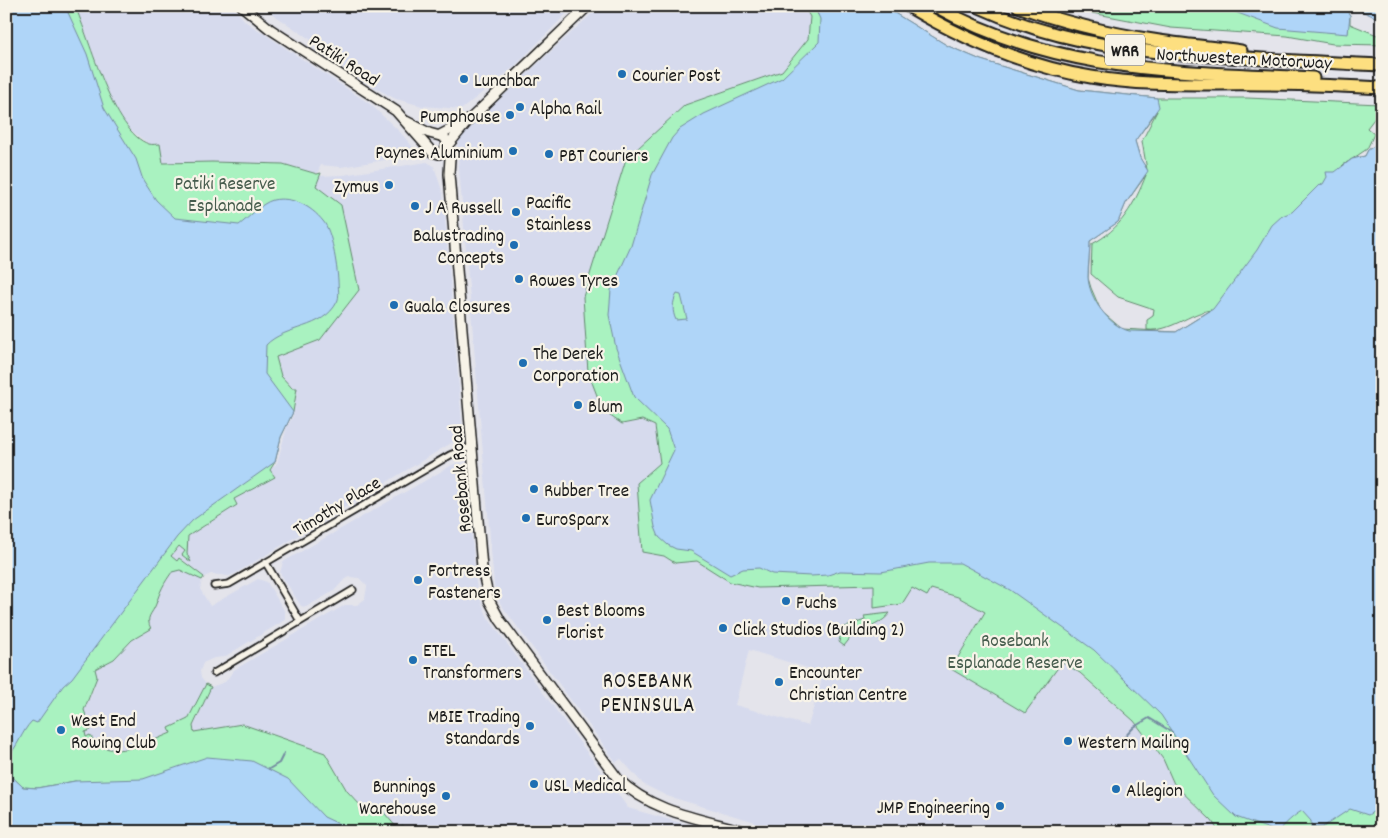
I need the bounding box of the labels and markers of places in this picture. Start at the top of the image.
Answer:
place label: Courier Post [632,64,720,91]
marker: Courier Post [616,68,628,80]
place label: Lunchbar [474,69,539,96]
marker: Lunchbar [458,73,470,85]
place label: Alpha Rail [530,97,602,124]
marker: Alpha Rail [514,101,526,113]
place label: Pumphouse [420,105,500,132]
marker: Pumphouse [504,109,516,121]
place label: Paynes Aluminium [375,141,503,168]
place label: PBT Couriers [559,144,649,171]
marker: Paynes Aluminium [507,145,519,157]
marker: PBT Couriers [543,148,555,160]
place label: Zymus [334,175,379,202]
marker: Zymus [383,179,395,191]
place label: Pacific Stainless [526,191,591,240]
place label: J A Russell [425,196,502,223]
marker: J A Russell [409,200,421,212]
marker: Pacific Stainless [510,206,522,218]
place label: Balustrading Concepts [413,224,504,273]
marker: Balustrading Concepts [508,239,520,251]
place label: Rowes Tyres [529,269,618,296]
marker: Rowes Tyres [513,273,525,285]
place label: Guala Closures [404,295,510,322]
marker: Guala Closures [388,299,400,311]
place label: The Derek Corporation [533,342,619,391]
marker: The Derek Corporation [517,357,529,369]
place label: Blum [588,395,623,422]
marker: Blum [572,399,584,411]
place label: Rubber Tree [544,479,629,506]
marker: Rubber Tree [528,483,540,495]
place label: EuroSparx [536,508,608,535]
marker: EuroSparx [520,512,532,524]
place label: Fortress Fasteners [428,559,501,608]
marker: Fortress Fasteners [412,574,424,586]
place label: Fuchs [796,591,837,618]
marker: Fuchs [780,595,792,607]
place label: Best Blooms Florist [557,599,645,648]
marker: Best Blooms Florist [541,614,553,626]
place label: Click Studios (Building 2) [733,618,904,645]
marker: Click Studios (Building 2) [717,622,729,634]
place label: ETEL Transformers [423,639,522,688]
marker: ETEL Transformers [407,654,419,666]
place label: Encounter Christian Centre [789,661,907,710]
marker: Encounter Christian Centre [773,676,785,688]
place label: MBIE Trading Standards [428,705,520,754]
place label: West End Rowing Club [71,709,156,758]
marker: MBIE Trading Standards [524,720,536,732]
marker: West End Rowing Club [55,724,67,736]
place label: Western Mailing [1078,731,1189,758]
marker: Western Mailing [1062,735,1074,747]
place label: USL Medical [544,774,627,801]
place label: Bunnings Warehouse [359,775,436,824]
marker: USL Medical [528,778,540,790]
place label: Allegion [1126,779,1183,806]
marker: Allegion [1110,783,1122,795]
marker: Bunnings Warehouse [440,790,452,802]
place label: JMP Engineering [877,796,990,823]
marker: JMP Engineering [994,800,1006,812]

